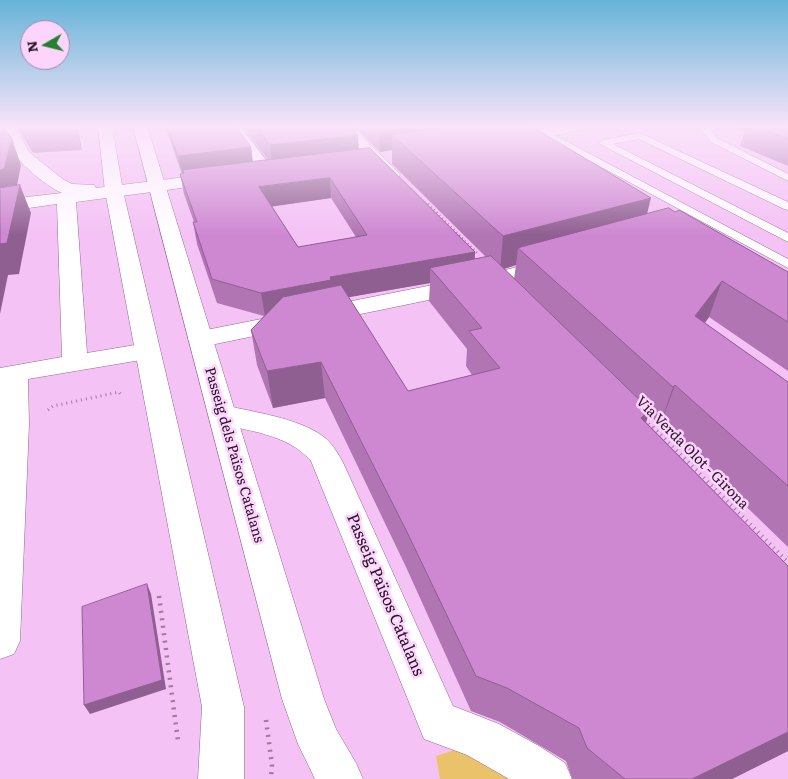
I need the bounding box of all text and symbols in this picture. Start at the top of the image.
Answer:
north arrow [20,20,70,70]
text: N [20,40,42,54]
street label: Passeig dels Països Catalans [201,365,267,545]
street label: Via Verda Olot - Girona [632,393,752,513]
street label: Passeig Països Catalans [342,511,428,679]

